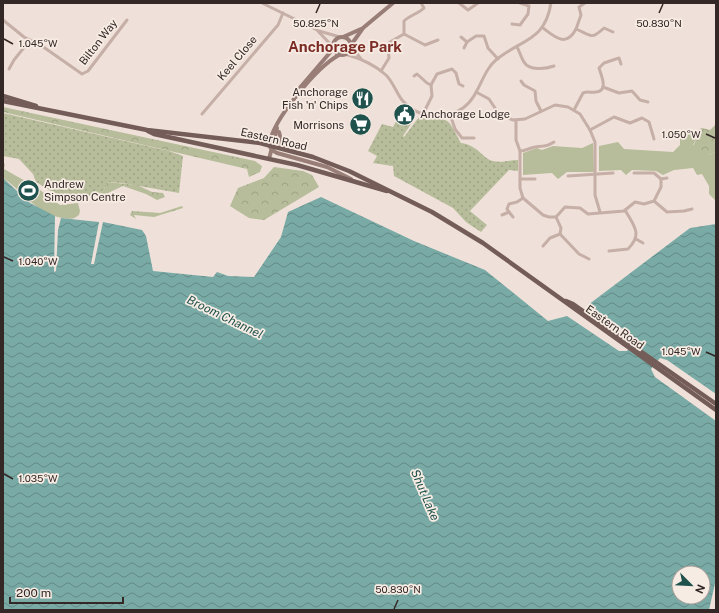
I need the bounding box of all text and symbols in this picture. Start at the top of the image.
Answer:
street label: Bilton Way [77,17,119,67]
text: 50.825°N [293,17,339,29]
text: 50.830°N [636,17,682,29]
street label: Keel Close [215,33,259,83]
text: 1.045°W [18,37,58,49]
district label: Anchorage Park [288,38,402,55]
restaurant icon: Anchorage Fish 'n' Chips [350,85,376,111]
place label: Anchorage Fish 'n' Chips [282,86,348,111]
public building icon: Anchorage Lodge [391,101,417,127]
place label: Anchorage Lodge [420,108,510,120]
supermarket icon: Morrisons [347,112,373,138]
place label: Morrisons [293,119,344,131]
street label: Eastern Road [240,126,308,152]
text: 1.050°W [661,128,701,140]
sports icon: Andrew Simpson Centre [16,177,42,203]
place label: Andrew Simpson Centre [44,178,126,203]
text: 1.040°W [19,255,58,267]
water label: Broom Channel [185,293,265,341]
street label: Eastern Road [584,303,646,351]
text: 1.045°W [661,345,701,357]
water label: Shut Lake [408,467,442,523]
text: 1.035°W [18,472,58,484]
north arrow [671,565,711,605]
scale bar [10,579,123,605]
text: 50.830°N [375,583,421,595]
text: N [693,583,707,595]
text: 200 m [16,586,51,600]

